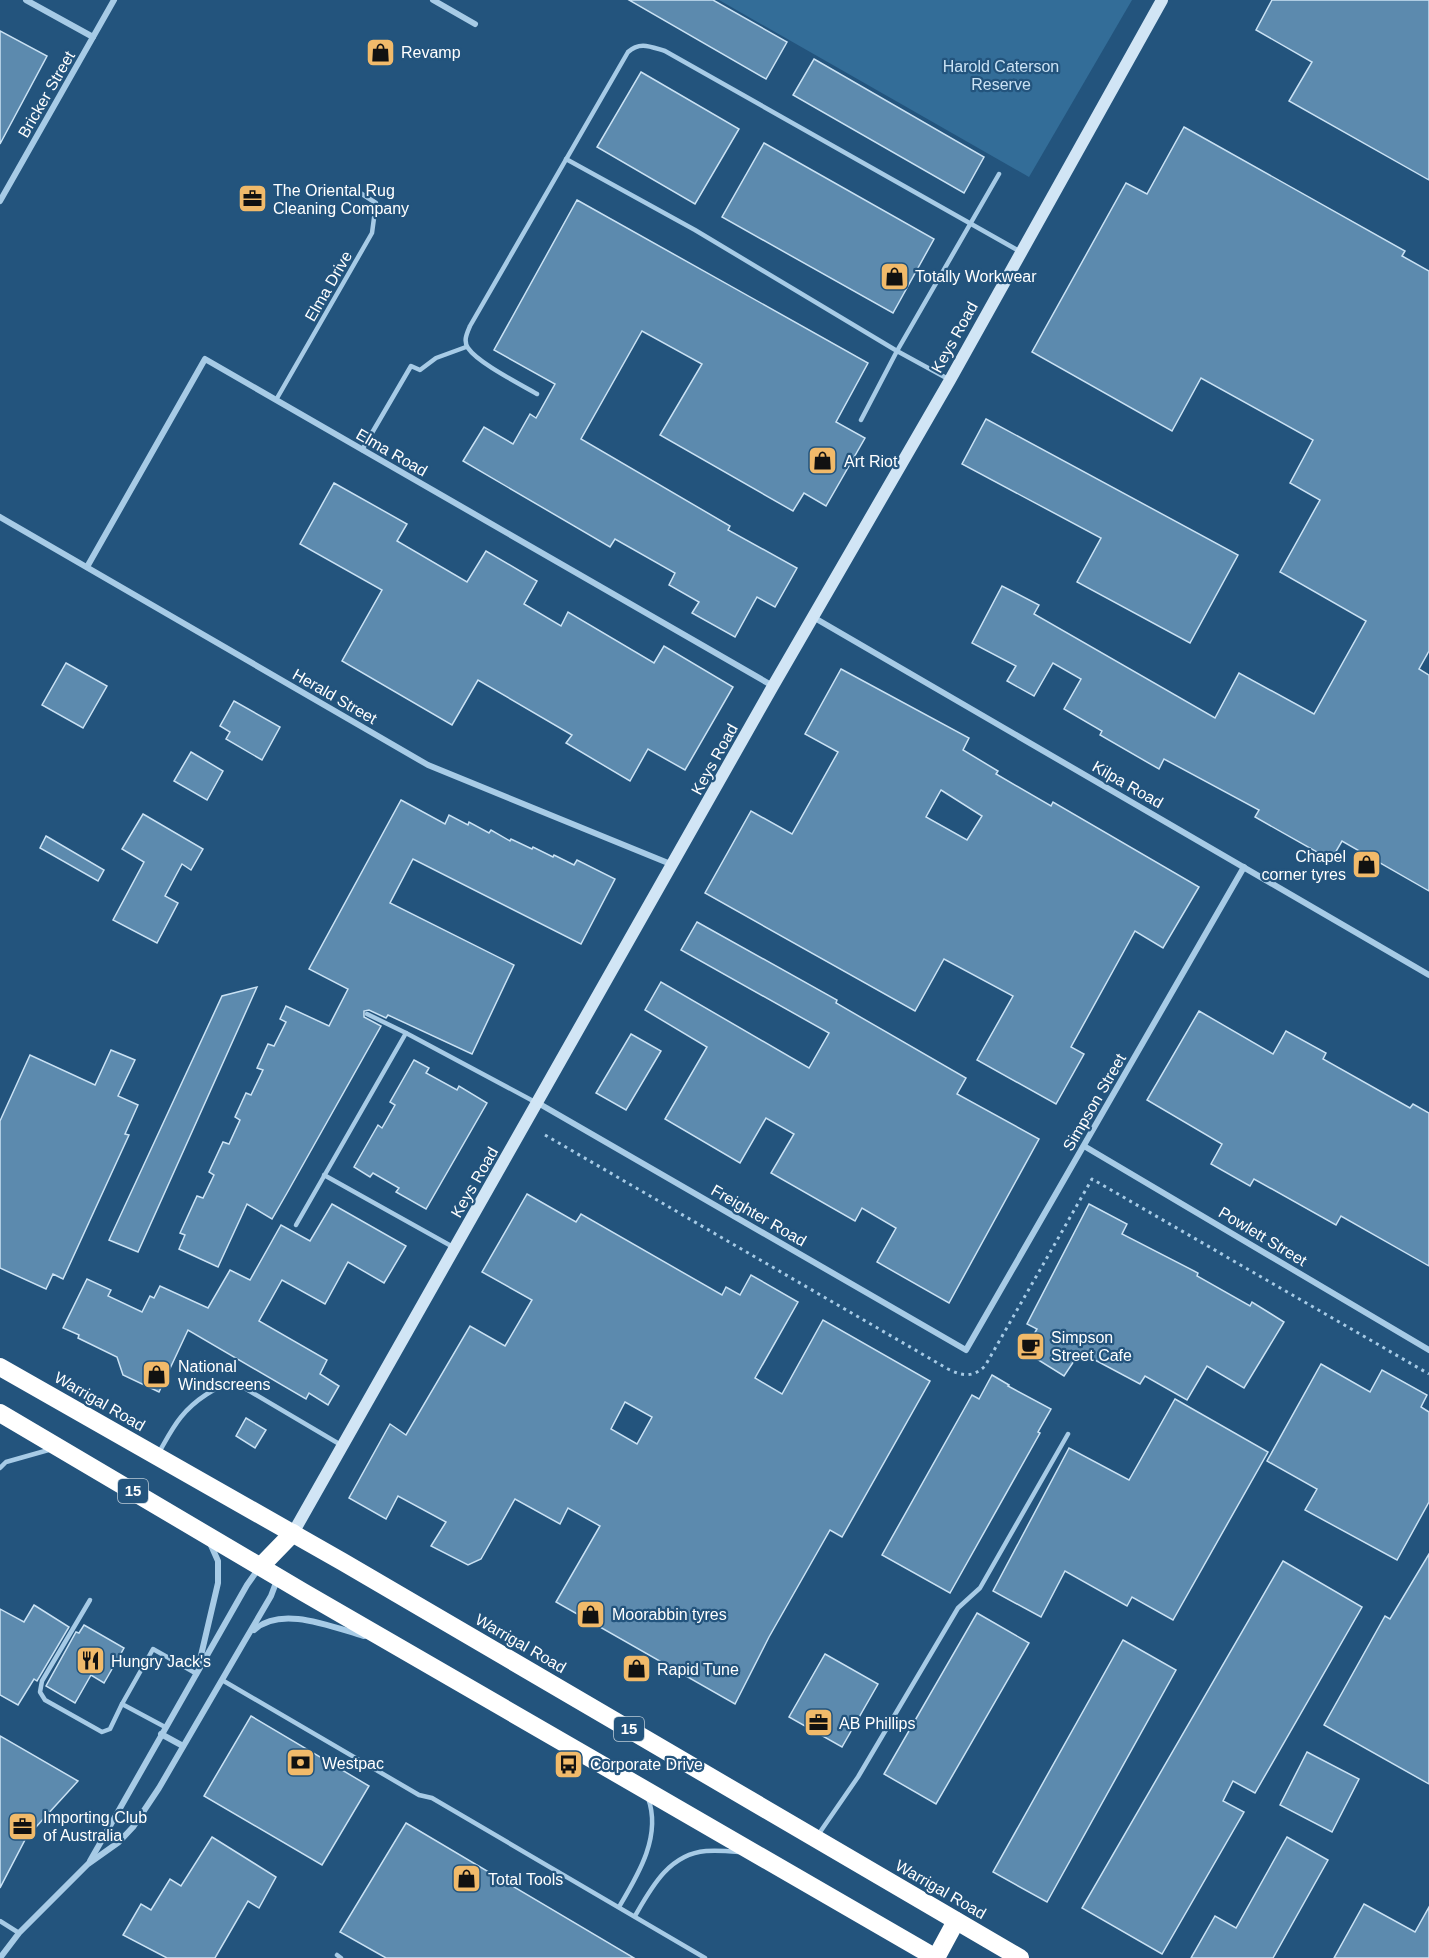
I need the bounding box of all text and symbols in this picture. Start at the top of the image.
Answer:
shop icon: Revamp [364,36,396,68]
place label: Revamp [401,44,461,61]
street label: Bricker Street [15,48,78,140]
park label: Harold Caterson Reserve [943,58,1059,93]
place label: The Oriental Rug Cleaning Company [273,182,409,217]
office icon: The Oriental Rug Cleaning Company [236,183,268,215]
street label: Elma Drive [302,248,355,324]
shop icon: Totally Workwear [878,260,910,292]
place label: Totally Workwear [915,268,1037,285]
street label: Keys Road [928,299,981,376]
street label: Elma Road [353,425,430,480]
shop icon: Art Riot [807,445,839,477]
place label: Art Riot [844,453,898,470]
street label: Herald Street [290,666,380,728]
street label: Keys Road [688,721,741,798]
street label: Kilpa Road [1090,758,1166,811]
place label: Chapel corner tyres [1262,848,1346,883]
shop icon: Chapel corner tyres [1351,849,1383,881]
street label: Simpson Street [1060,1050,1129,1154]
street label: Keys Road [448,1144,501,1220]
street label: Freighter Road [708,1181,809,1249]
street label: Powlett Street [1216,1203,1310,1270]
place label: Simpson Street Cafe [1051,1329,1132,1364]
cafe icon: Simpson Street Cafe [1014,1330,1046,1362]
place label: National Windscreens [178,1358,270,1393]
shop icon: National Windscreens [141,1359,173,1391]
street label: Warrigal Road [51,1369,148,1434]
road number: 15 [118,1479,148,1503]
shop icon: Moorabbin tyres [575,1598,607,1630]
place label: Moorabbin tyres [612,1606,727,1623]
street label: Warrigal Road [472,1611,569,1676]
restaurant icon: Hungry Jack's [74,1645,106,1677]
place label: Hungry Jack's [111,1653,211,1670]
shop icon: Rapid Tune [620,1653,652,1685]
place label: Rapid Tune [657,1661,739,1678]
office icon: AB Phillips [802,1707,834,1739]
place label: AB Phillips [839,1715,915,1732]
road number: 15 [614,1717,644,1741]
bank icon: Westpac [285,1747,317,1779]
bus stop icon: Corporate Drive [553,1748,585,1780]
place label: Westpac [322,1755,384,1772]
place label: Corporate Drive [590,1756,703,1773]
place label: Importing Club of Australia [43,1809,147,1844]
office icon: Importing Club of Australia [6,1810,38,1842]
street label: Warrigal Road [892,1857,989,1922]
shop icon: Total Tools [451,1863,483,1895]
place label: Total Tools [488,1871,563,1888]

